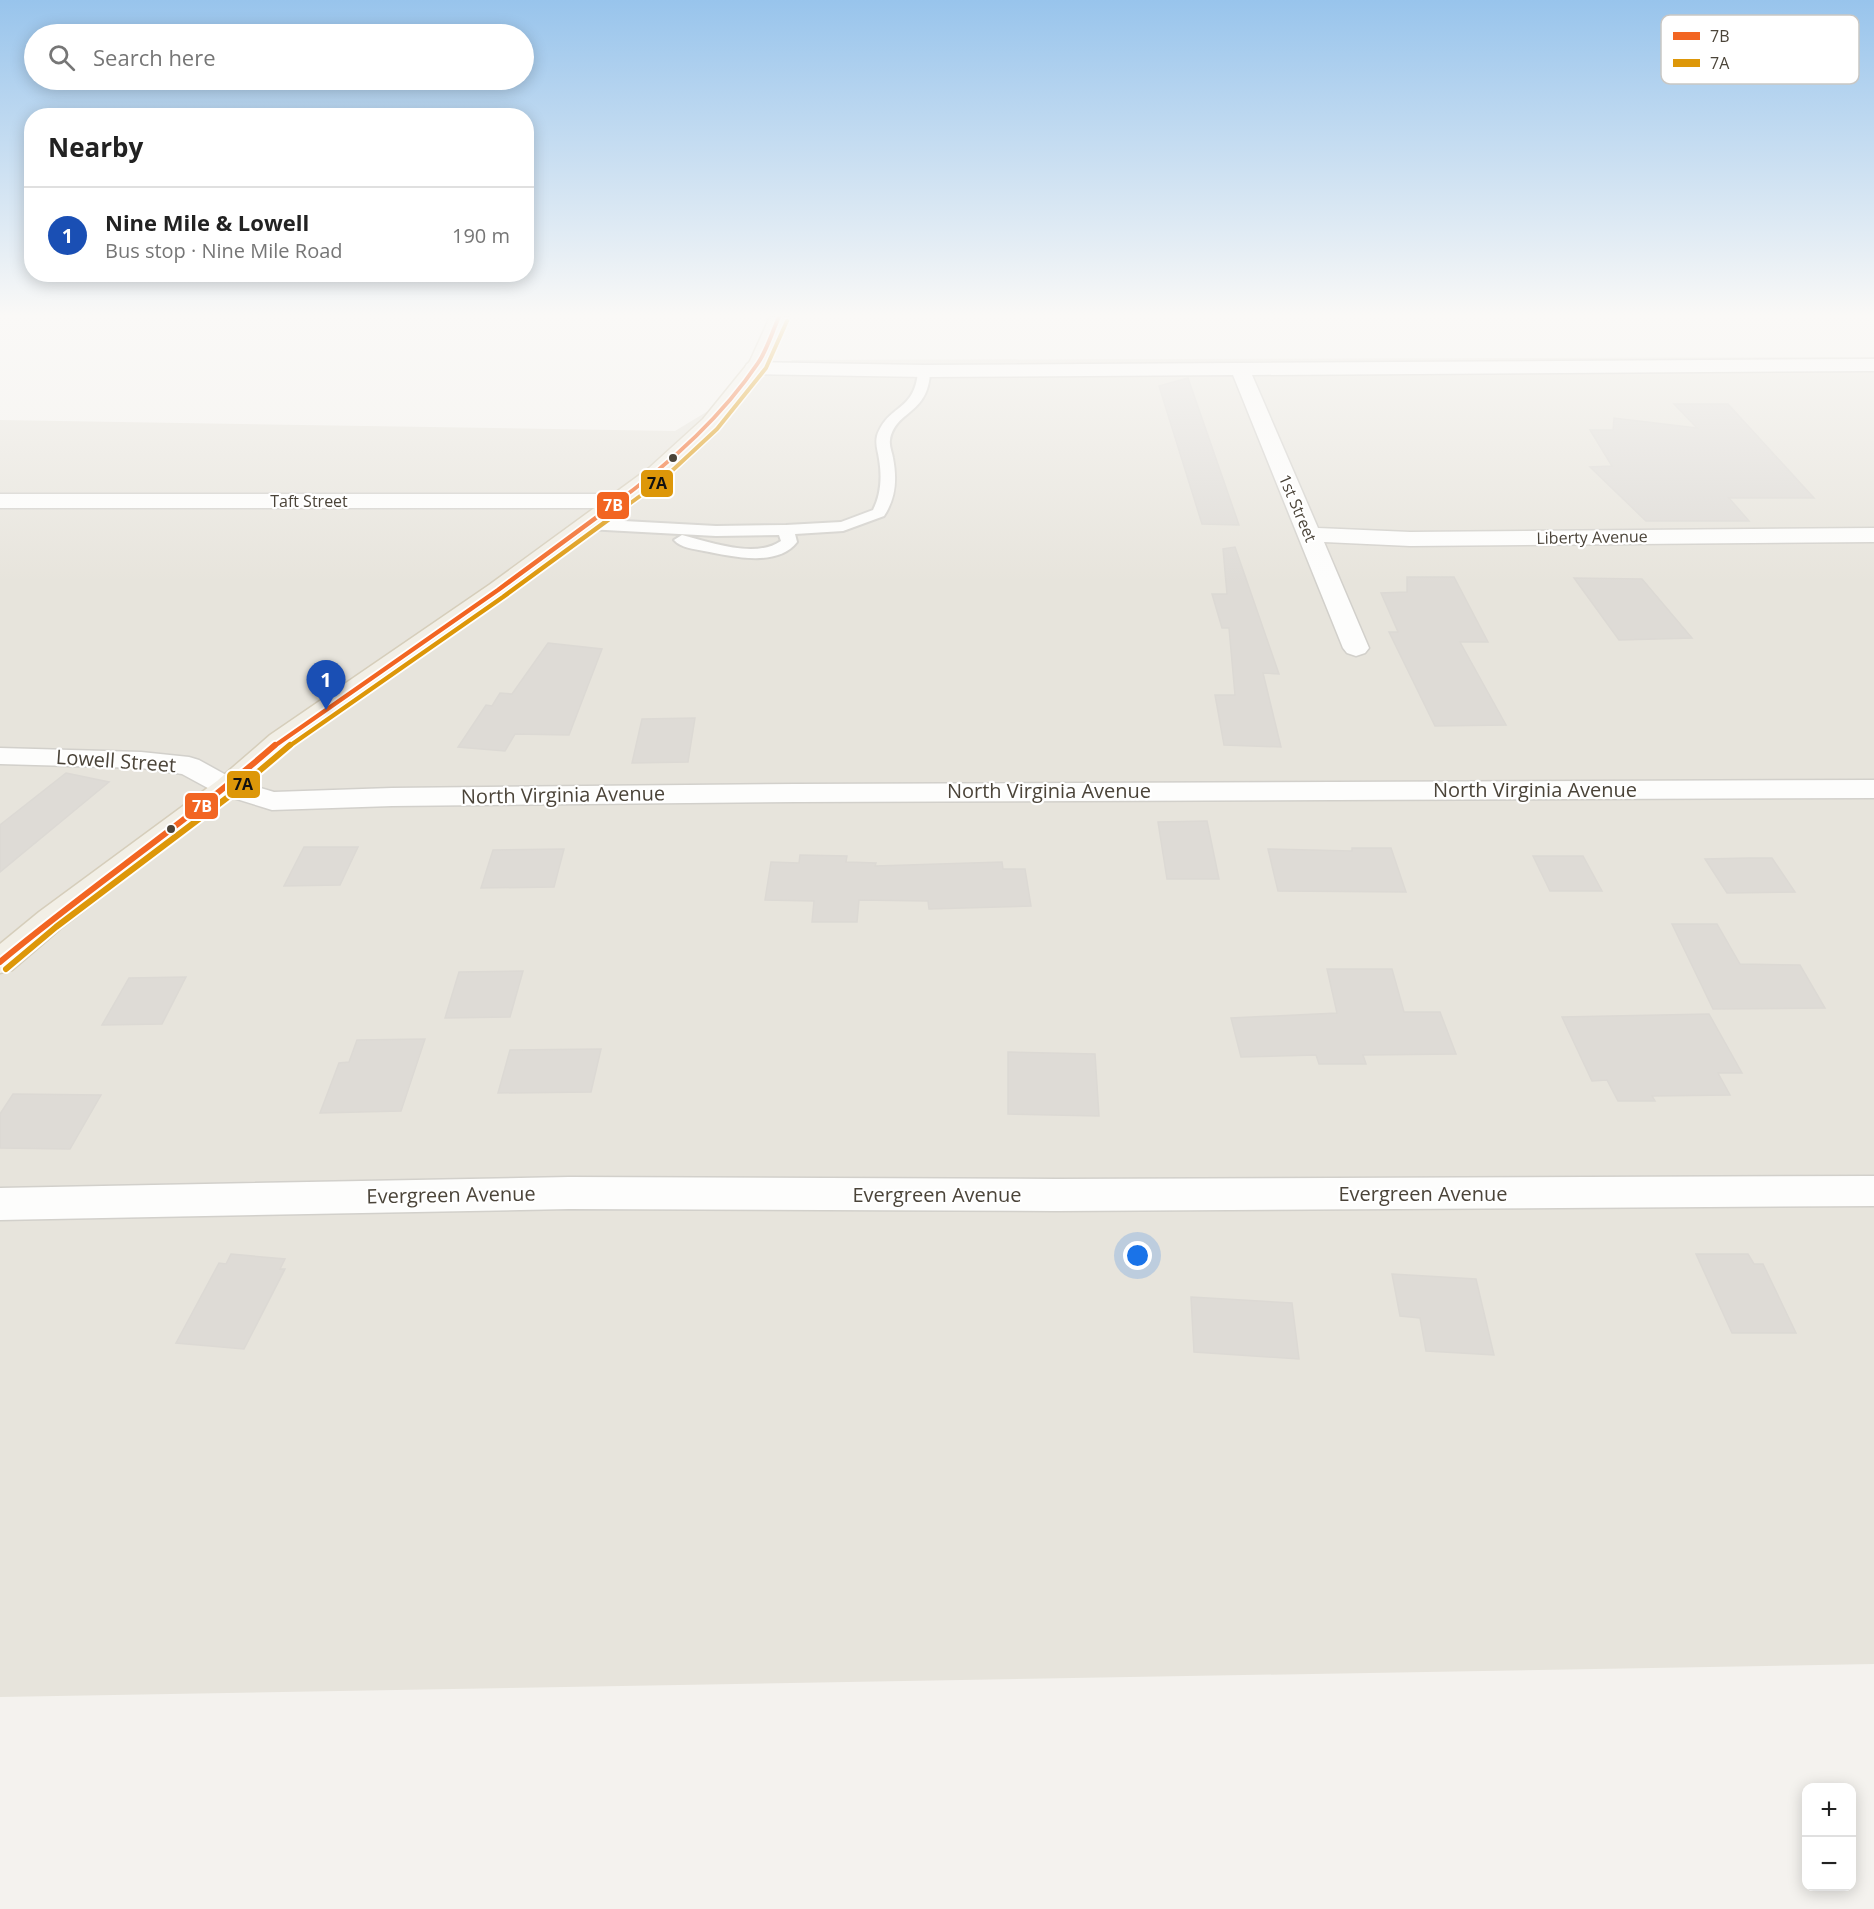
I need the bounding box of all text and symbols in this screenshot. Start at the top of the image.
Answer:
legend [1661,15,1859,84]
search box [24,24,534,90]
text: 7B [1710,25,1729,47]
icon: search [45,41,78,74]
text: Search here [93,42,216,72]
text: 7A [1710,52,1730,74]
text: Nearby [48,129,143,165]
text: Nine Mile & Lowell [105,207,309,237]
text: 1 [62,222,73,249]
text: 190 m [452,222,510,249]
text: Bus stop · Nine Mile Road [105,237,343,264]
unlabelled marker [667,452,679,464]
line badge: 7A [640,469,674,498]
street label: 1st Street [1274,471,1322,545]
text: 7A [647,472,668,494]
street label: Taft Street [270,490,348,512]
line badge: 7B [596,491,630,520]
text: 7B [603,494,623,516]
street label: Liberty Avenue [1536,525,1648,549]
pin: 1 [306,660,346,710]
street label: Lowell Street [55,743,177,778]
line badge: 7A [226,770,261,799]
text: 7A [233,773,254,795]
street label: North Virginia Avenue [1433,776,1637,803]
street label: North Virginia Avenue [947,777,1151,804]
street label: North Virginia Avenue [461,779,665,810]
line badge: 7B [184,792,219,820]
text: 7B [192,795,212,817]
unlabelled marker [165,823,177,835]
street label: Evergreen Avenue [366,1180,536,1209]
street label: Evergreen Avenue [1338,1180,1508,1207]
street label: Evergreen Avenue [852,1181,1022,1208]
your location [1123,1241,1152,1270]
map controls [1802,1783,1856,1891]
button: + [1802,1783,1856,1837]
button: − [1802,1837,1856,1891]

